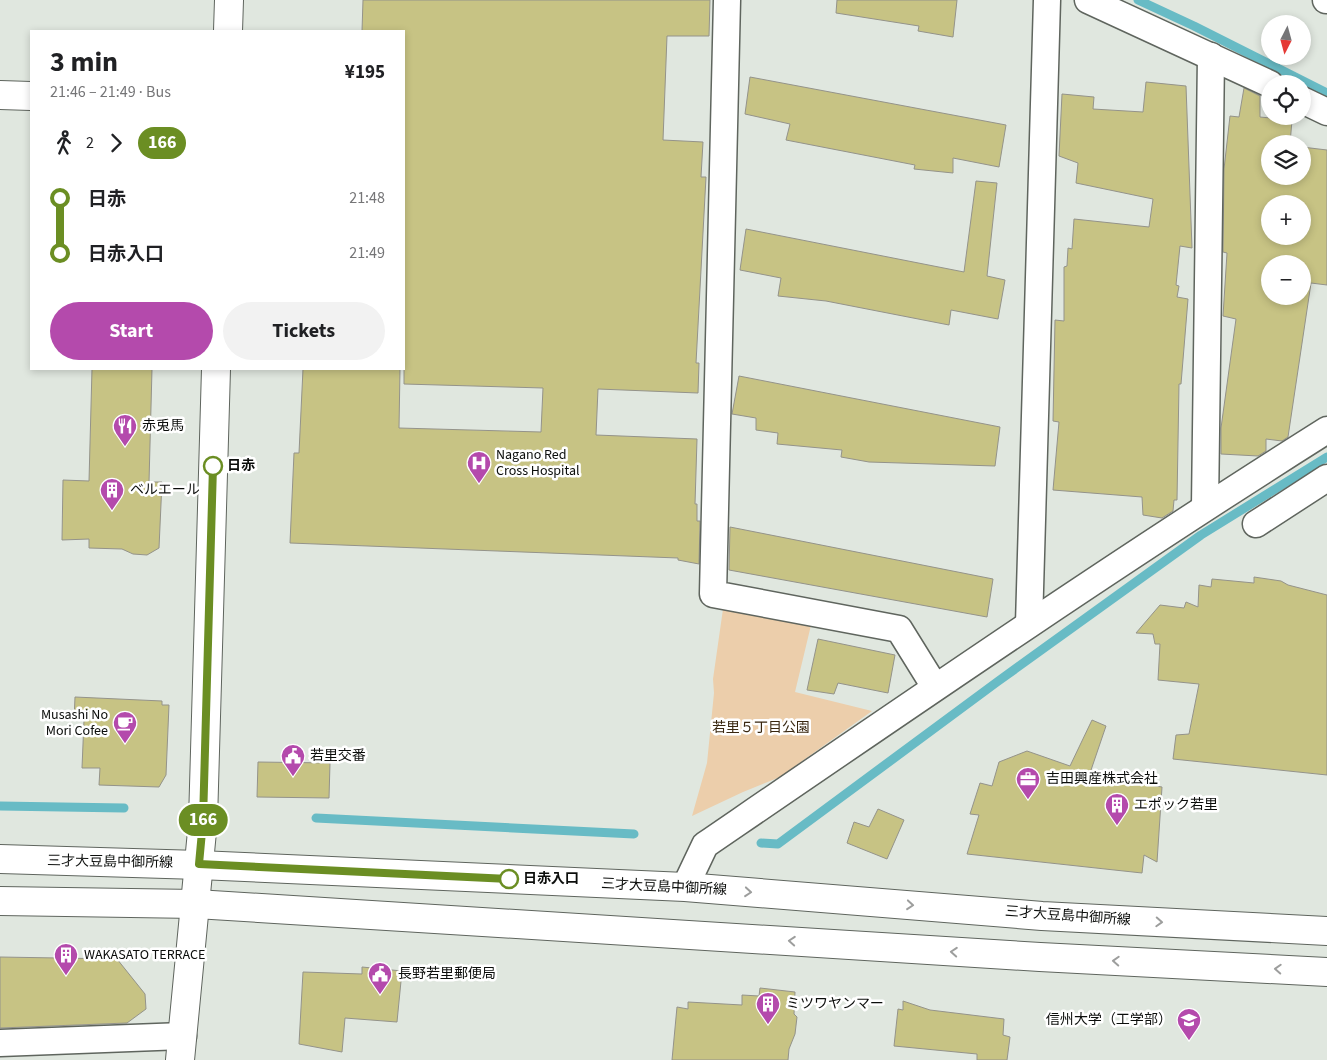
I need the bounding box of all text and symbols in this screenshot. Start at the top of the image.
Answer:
north arrow [1261,15,1311,65]
map controls [1261,15,1311,305]
text: 3 min [50,42,118,82]
text: ¥195 [345,59,385,86]
button: locate [1261,75,1311,125]
text: 21:46 – 21:49 · Bus [50,81,171,103]
icon: walk [50,129,78,157]
icon: forward [102,129,130,157]
text: 166 [148,130,176,155]
text: 2 [86,132,94,154]
button: layers [1261,135,1311,185]
text: 日赤 [88,186,126,213]
text: 21:48 [349,187,385,209]
button: + [1261,195,1311,245]
text: 日赤入口 [88,241,164,268]
text: 21:49 [349,242,385,264]
button: − [1261,255,1311,305]
button: Start [50,302,213,360]
button: Tickets [223,302,385,360]
restaurant icon: 赤兎馬 [112,413,138,447]
place label: 赤兎馬 [142,416,184,436]
place label: Nagano Red Cross Hospital [496,445,580,481]
hospital icon: Nagano Red Cross Hospital [466,450,492,484]
marker: 日赤 [203,456,223,476]
place label: 日赤 [227,456,255,476]
building icon: ベルエール [99,477,125,511]
place label: ベルエール [130,480,200,500]
place label: Musashi No Mori Cofee [41,705,108,741]
cafe icon: Musashi No Mori Cofee [112,710,138,744]
park label: 若里５丁目公園 [712,718,810,738]
public building icon: 若里交番 [280,743,306,777]
place label: 若里交番 [310,746,366,766]
office icon: 吉田興産株式会社 [1015,766,1041,800]
place label: 吉田興産株式会社 [1046,769,1158,789]
building icon: エポック若里 [1104,792,1130,826]
place label: エポック若里 [1134,795,1218,815]
line badge: 166 [174,804,232,836]
text: 166 [189,807,217,832]
street label: 三才大豆島中御所線 [47,851,173,873]
marker: 日赤入口 [499,869,519,889]
place label: 日赤入口 [523,869,579,889]
street label: 三才大豆島中御所線 [601,874,727,900]
one-way arrow [744,886,752,897]
one-way arrow [906,899,914,910]
street label: 三才大豆島中御所線 [1004,902,1132,930]
one-way arrow [1156,916,1164,927]
one-way arrow [787,936,795,947]
building icon: WAKASATO TERRACE [53,942,79,976]
place label: WAKASATO TERRACE [84,945,205,965]
one-way arrow [950,946,958,957]
one-way arrow [1112,956,1120,967]
public building icon: 長野若里郵便局 [367,961,393,995]
place label: 長野若里郵便局 [398,964,496,984]
one-way arrow [1274,964,1282,975]
building icon: ミツワヤンマー [755,991,781,1025]
place label: ミツワヤンマー [786,994,884,1014]
school or university icon: 信州大学（工学部） [1176,1007,1202,1041]
place label: 信州大学（工学部） [1046,1010,1172,1030]

